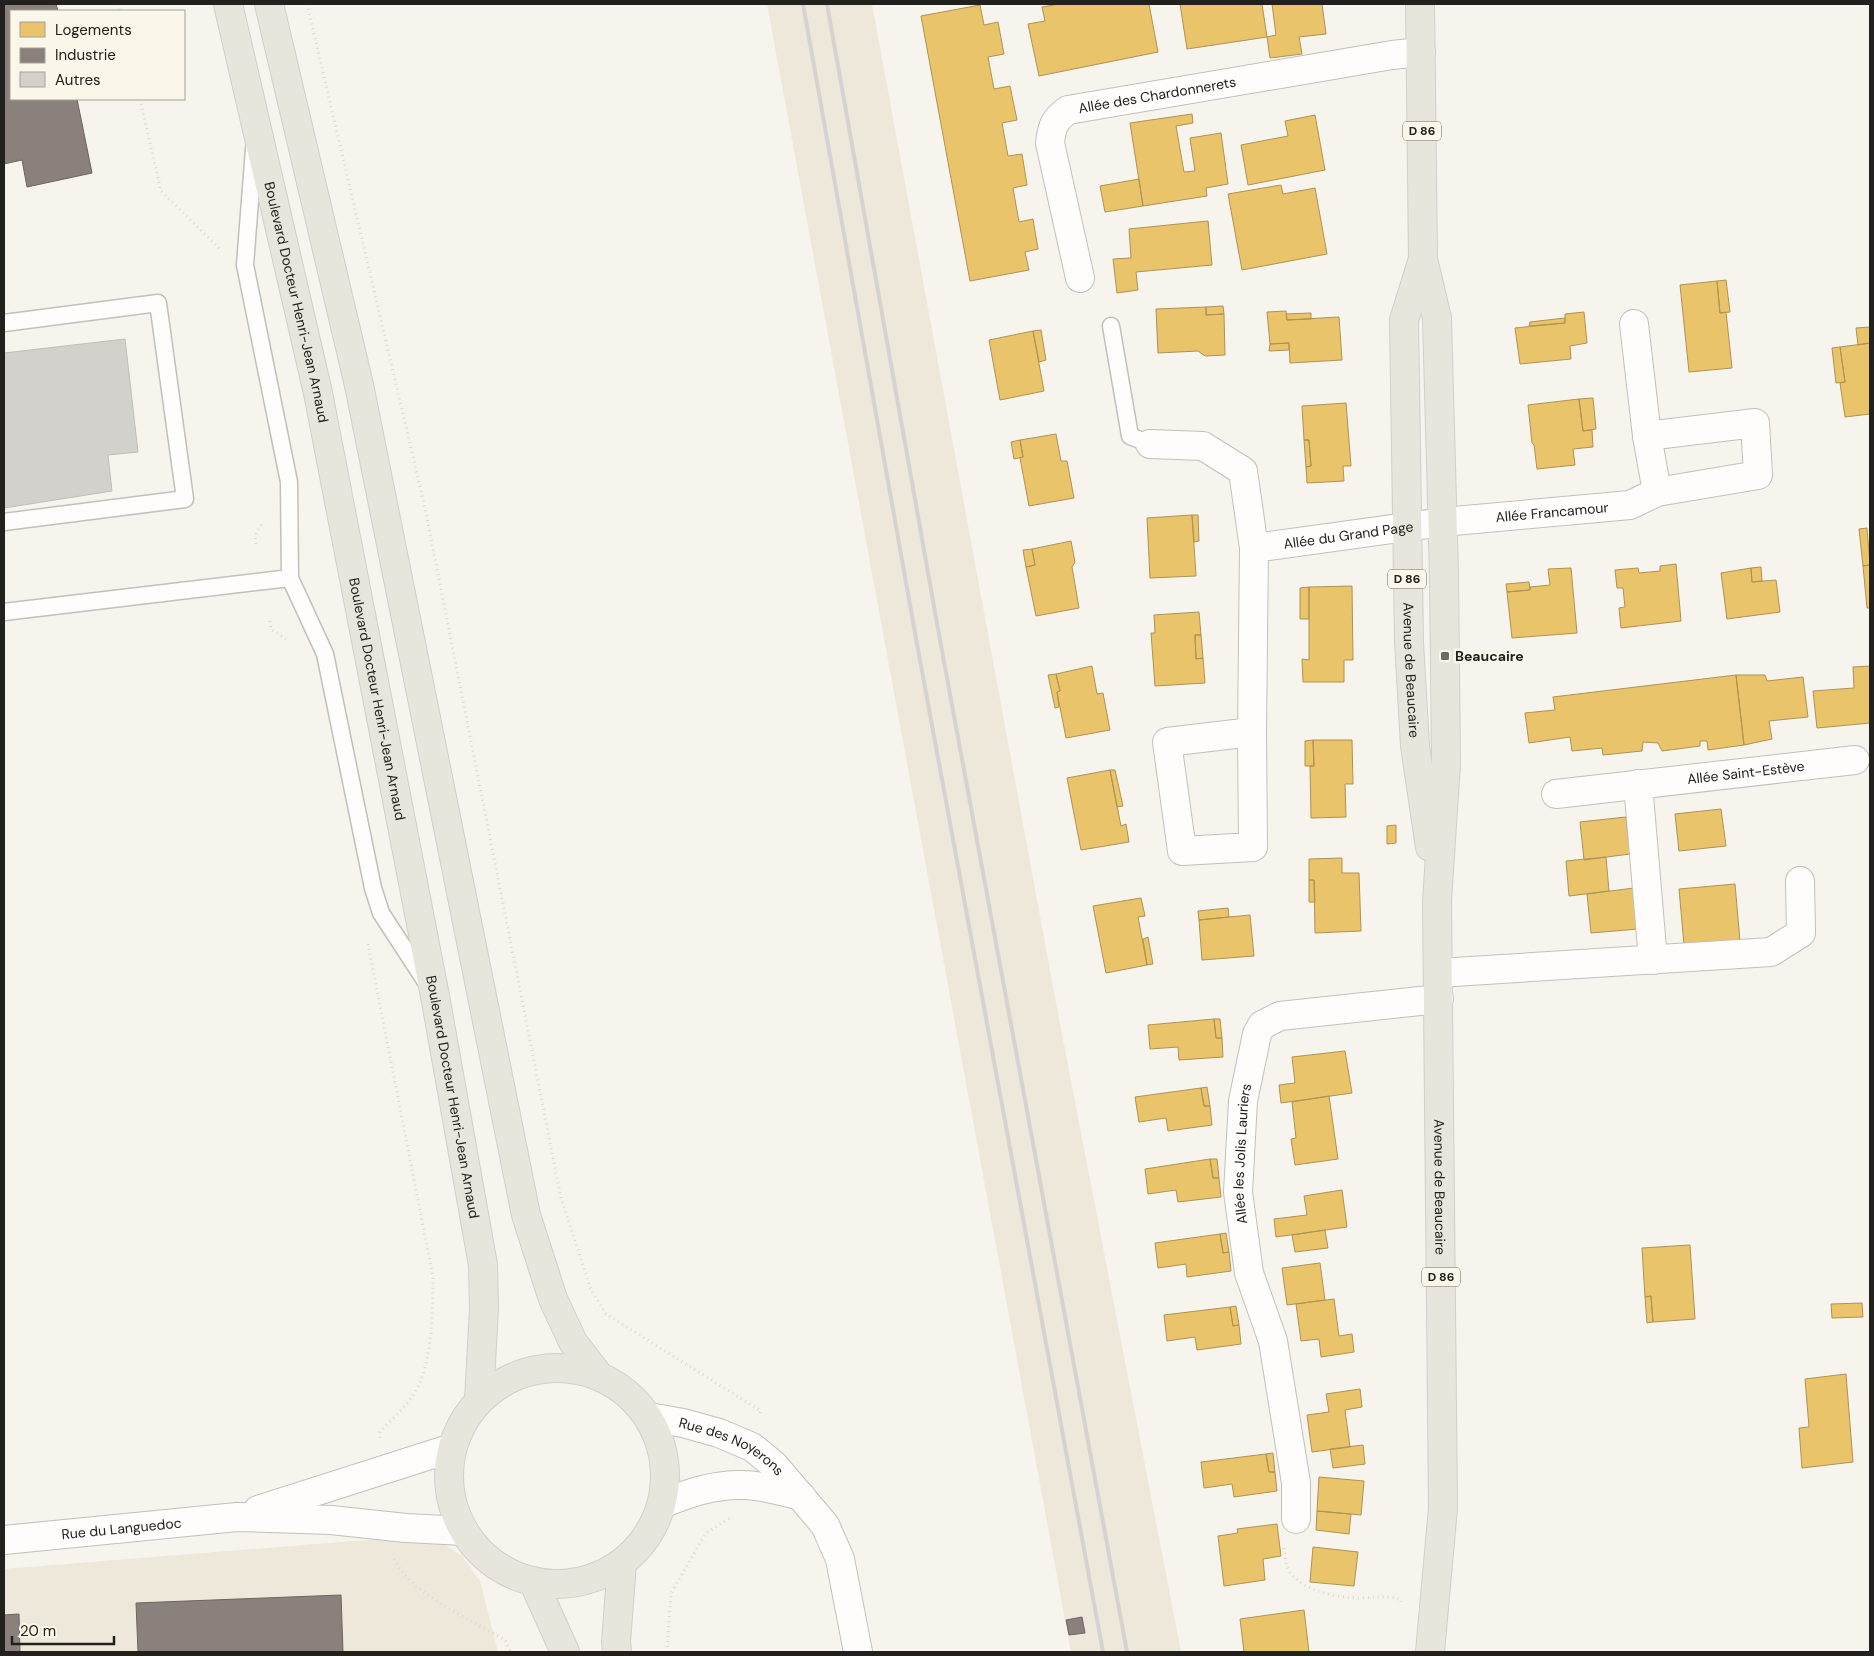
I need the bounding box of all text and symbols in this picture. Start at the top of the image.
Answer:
legend [10,10,185,100]
text: Logements [55,20,132,40]
text: Industrie [55,45,116,65]
text: Autres [55,70,101,90]
street label: Allée des Chardonnerets [1077,73,1237,117]
road number: D 86 [1403,122,1441,140]
street label: Boulevard Docteur Henri-Jean Arnaud [260,180,333,424]
street label: Allée Francamour [1495,498,1609,526]
street label: Allée du Grand Page [1282,517,1414,553]
road number: D 86 [1388,570,1426,588]
street label: Boulevard Docteur Henri-Jean Arnaud [345,576,410,822]
street label: Avenue de Beaucaire [1399,602,1424,738]
place label: Beaucaire [1455,647,1524,665]
marker: Beaucaire [1439,650,1451,662]
street label: Allée Saint-Estève [1686,757,1805,788]
street label: Boulevard Docteur Henri-Jean Arnaud [422,974,484,1220]
street label: Allée les Jolis Lauriers [1229,1082,1255,1225]
street label: Avenue de Beaucaire [1430,1119,1449,1255]
road number: D 86 [1422,1268,1460,1286]
street label: Rue des Noyerons [677,1413,788,1479]
street label: Rue du Languedoc [61,1514,182,1543]
scale bar [12,1614,115,1646]
text: 20 m [20,1621,56,1641]

